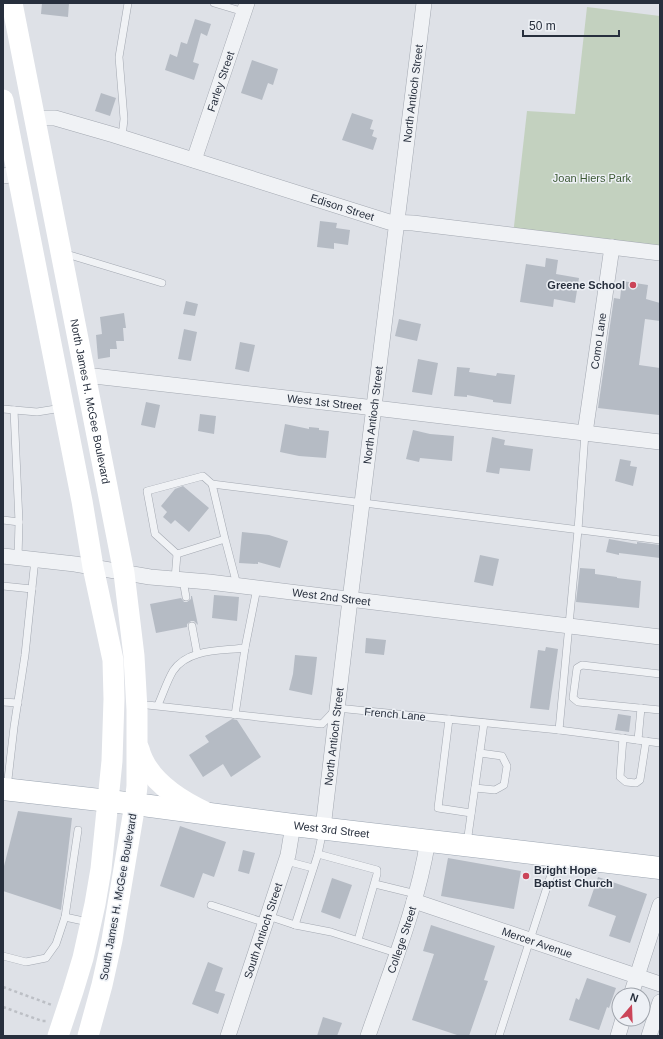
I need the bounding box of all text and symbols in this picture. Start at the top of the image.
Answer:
scale bar [523,12,619,38]
text: 50 m [529,19,556,33]
street label: North Antioch Street [401,44,425,143]
street label: Farley Street [205,50,236,113]
park label: Joan Hiers Park [553,172,632,184]
street label: Edison Street [309,192,376,223]
place label: Greene School [547,279,625,291]
marker: Greene School [628,280,638,290]
street label: Como Lane [588,312,608,370]
street label: North James H. McGee Boulevard [68,318,112,485]
street label: North Antioch Street [361,365,385,465]
street label: West 1st Street [286,392,362,412]
street label: West 2nd Street [292,586,371,608]
street label: North Antioch Street [322,687,346,786]
street label: French Lane [364,705,426,723]
street label: South James H. McGee Boulevard [97,813,139,981]
street label: West 3rd Street [293,819,370,840]
place label: Bright Hope Baptist Church [534,864,613,889]
marker: Bright Hope Baptist Church [521,871,531,881]
street label: South Antioch Street [241,881,284,980]
street label: College Street [385,905,418,975]
street label: Mercer Avenue [500,925,574,960]
north arrow [611,987,651,1027]
text: N [629,991,640,1005]

